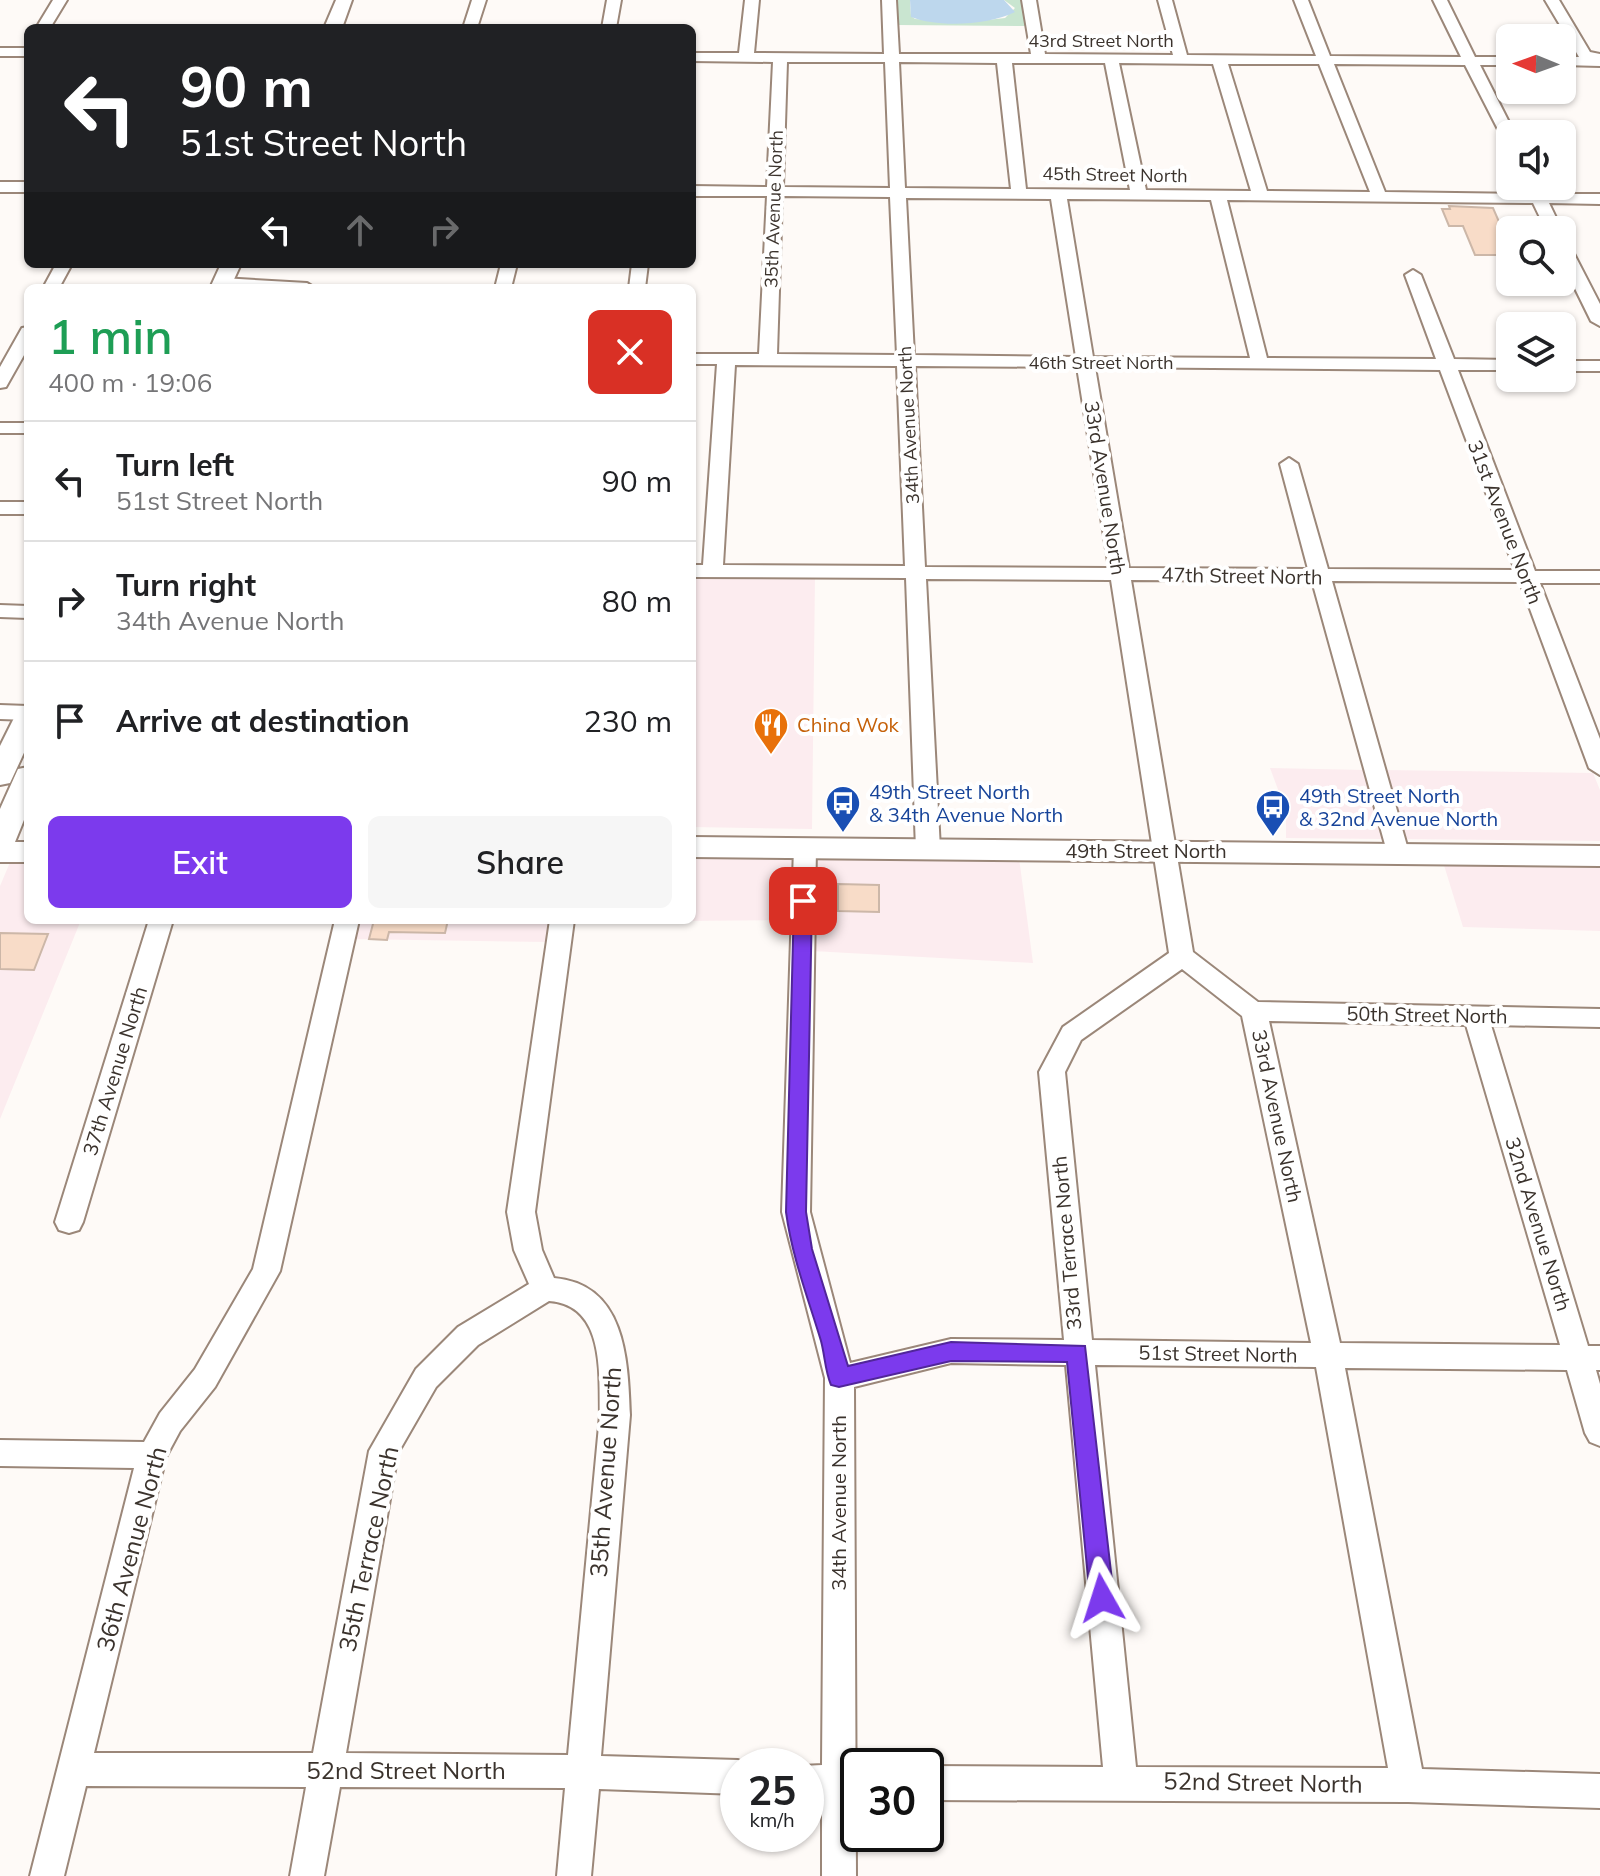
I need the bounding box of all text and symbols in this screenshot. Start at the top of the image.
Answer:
north arrow [1496,24,1576,104]
map controls [1496,24,1576,392]
street label: 43rd Street North [1028,29,1174,52]
text: 90 m [180,51,313,121]
icon: left [48,56,152,160]
text: 51st Street North [180,120,467,165]
button: sound [1496,120,1576,200]
street label: 35th Avenue North [759,130,788,288]
street label: 45th Street North [1042,162,1188,187]
icon: left [254,208,298,252]
icon: ahead [338,208,382,252]
icon: right [422,208,466,252]
button: search [1496,216,1576,296]
text: 1 min [48,306,173,366]
button: close [588,310,672,394]
button: layers [1496,312,1576,392]
street label: 34th Avenue North [893,345,924,505]
street label: 46th Street North [1028,351,1174,374]
text: 400 m · 19:06 [48,366,212,399]
street label: 33rd Avenue North [1079,399,1132,577]
street label: 31st Avenue North [1463,436,1548,607]
text: Turn left [116,446,234,484]
icon: left [48,459,92,503]
text: 90 m [602,462,672,500]
text: 51st Street North [116,484,323,517]
street label: 47th Street North [1161,562,1323,589]
text: Turn right [116,566,256,604]
icon: right [48,579,92,623]
text: 80 m [602,582,672,620]
text: 34th Avenue North [116,604,344,637]
icon: arrive [48,699,92,743]
text: Arrive at destination [116,702,410,740]
text: 230 m [584,702,672,740]
restaurant icon: China Wok [752,706,790,756]
place label: China Wok [797,712,900,737]
place label: 49th Street North & 34th Avenue North [869,779,1063,827]
place label: 49th Street North & 32nd Avenue North [1299,783,1498,831]
bus stop icon: 49th Street North & 34th Avenue North [824,784,862,834]
bus stop icon: 49th Street North & 32nd Avenue North [1254,788,1292,838]
button: Exit [48,816,352,908]
button: Share [368,816,672,908]
street label: 49th Street North [1065,838,1227,863]
pin [769,867,837,935]
icon: arrive [781,879,825,923]
street label: 37th Avenue North [77,983,152,1159]
street label: 50th Street North [1346,1001,1508,1028]
street label: 33rd Avenue North [1247,1027,1308,1205]
street label: 32nd Avenue North [1500,1134,1577,1314]
street label: 33rd Terrace North [1046,1155,1087,1331]
street label: 51st Street North [1138,1340,1298,1367]
street label: 35th Avenue North [583,1366,627,1578]
street label: 34th Avenue North [826,1415,851,1591]
street label: 36th Avenue North [89,1443,173,1654]
street label: 35th Terrace North [332,1443,404,1654]
position arrow [1060,1556,1144,1640]
speed limit sign: 30 [840,1748,944,1852]
street label: 52nd Street North [306,1755,506,1785]
text: 25 [748,1765,796,1815]
street label: 52nd Street North [1163,1765,1363,1799]
text: km/h [749,1807,795,1832]

